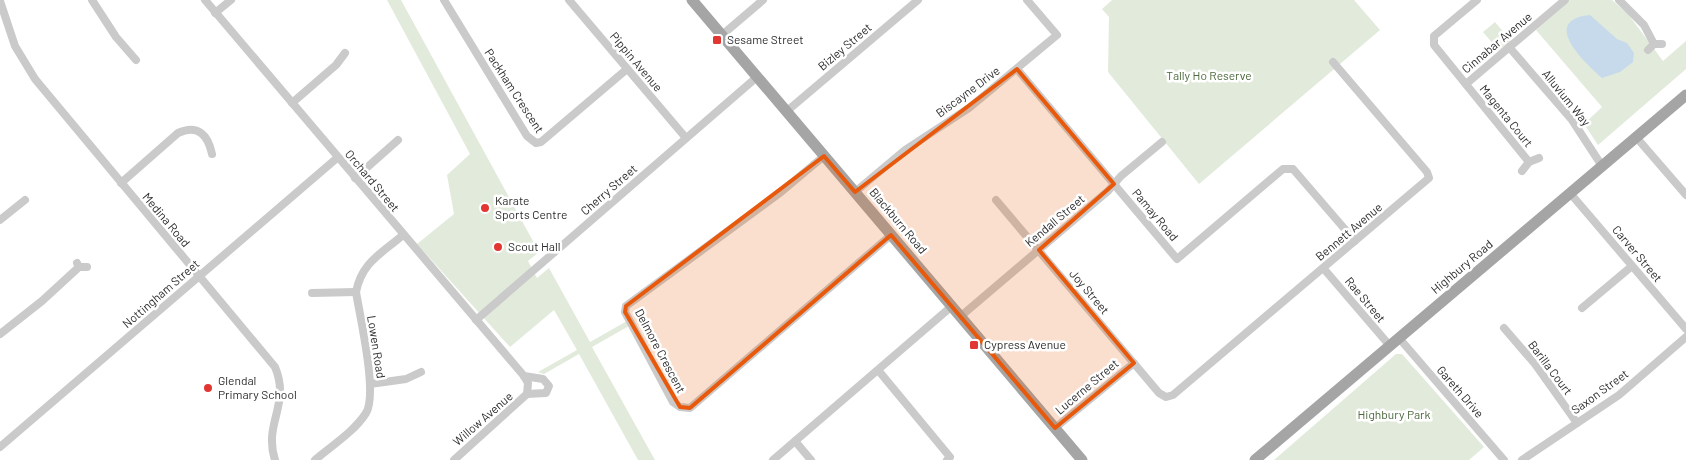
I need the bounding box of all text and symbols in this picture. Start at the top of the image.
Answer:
street label: Cinnabar Avenue [1459,9,1534,76]
street label: Bizley Street [815,20,874,73]
street label: Pippin Avenue [608,29,666,94]
place label: Sesame Street [727,32,804,46]
marker: Sesame Street [711,34,723,46]
street label: Packham Crescent [482,46,547,135]
street label: Biscayne Drive [933,63,1002,120]
street label: Alluvium Way [1540,66,1594,129]
park label: Tally Ho Reserve [1166,68,1252,82]
street label: Magenta Court [1477,81,1536,149]
street label: Orchard Street [343,147,403,214]
street label: Cherry Street [577,161,639,217]
street label: Blackburn Road [867,185,930,256]
street label: Pamay Road [1130,185,1182,243]
street label: Medina Road [140,190,193,249]
street label: Kendall Street [1022,191,1087,249]
place label: Karate Sports Centre [495,193,567,221]
street label: Bennett Avenue [1312,199,1384,263]
marker: Karate Sports Centre [479,202,491,214]
street label: Carver Street [1610,222,1665,284]
street label: Highbury Road [1428,236,1495,296]
place label: Scout Hall [508,239,560,253]
marker: Scout Hall [492,241,504,253]
street label: Nottingham Street [119,256,202,330]
street label: Joy Street [1067,266,1112,317]
street label: Rae Street [1343,274,1389,325]
street label: Delmore Crescent [633,306,689,395]
street label: Lowen Road [365,314,389,379]
place label: Cypress Avenue [984,337,1066,351]
street label: Barilla Court [1526,338,1576,397]
marker: Cypress Avenue [968,339,980,351]
street label: Lucerne Street [1052,356,1121,417]
street label: Gareth Drive [1434,363,1487,420]
street label: Saxon Street [1568,366,1631,416]
place label: Glendal Primary School [218,373,297,401]
marker: Glendal Primary School [202,382,214,394]
street label: Willow Avenue [450,388,515,448]
park label: Highbury Park [1358,407,1431,421]

